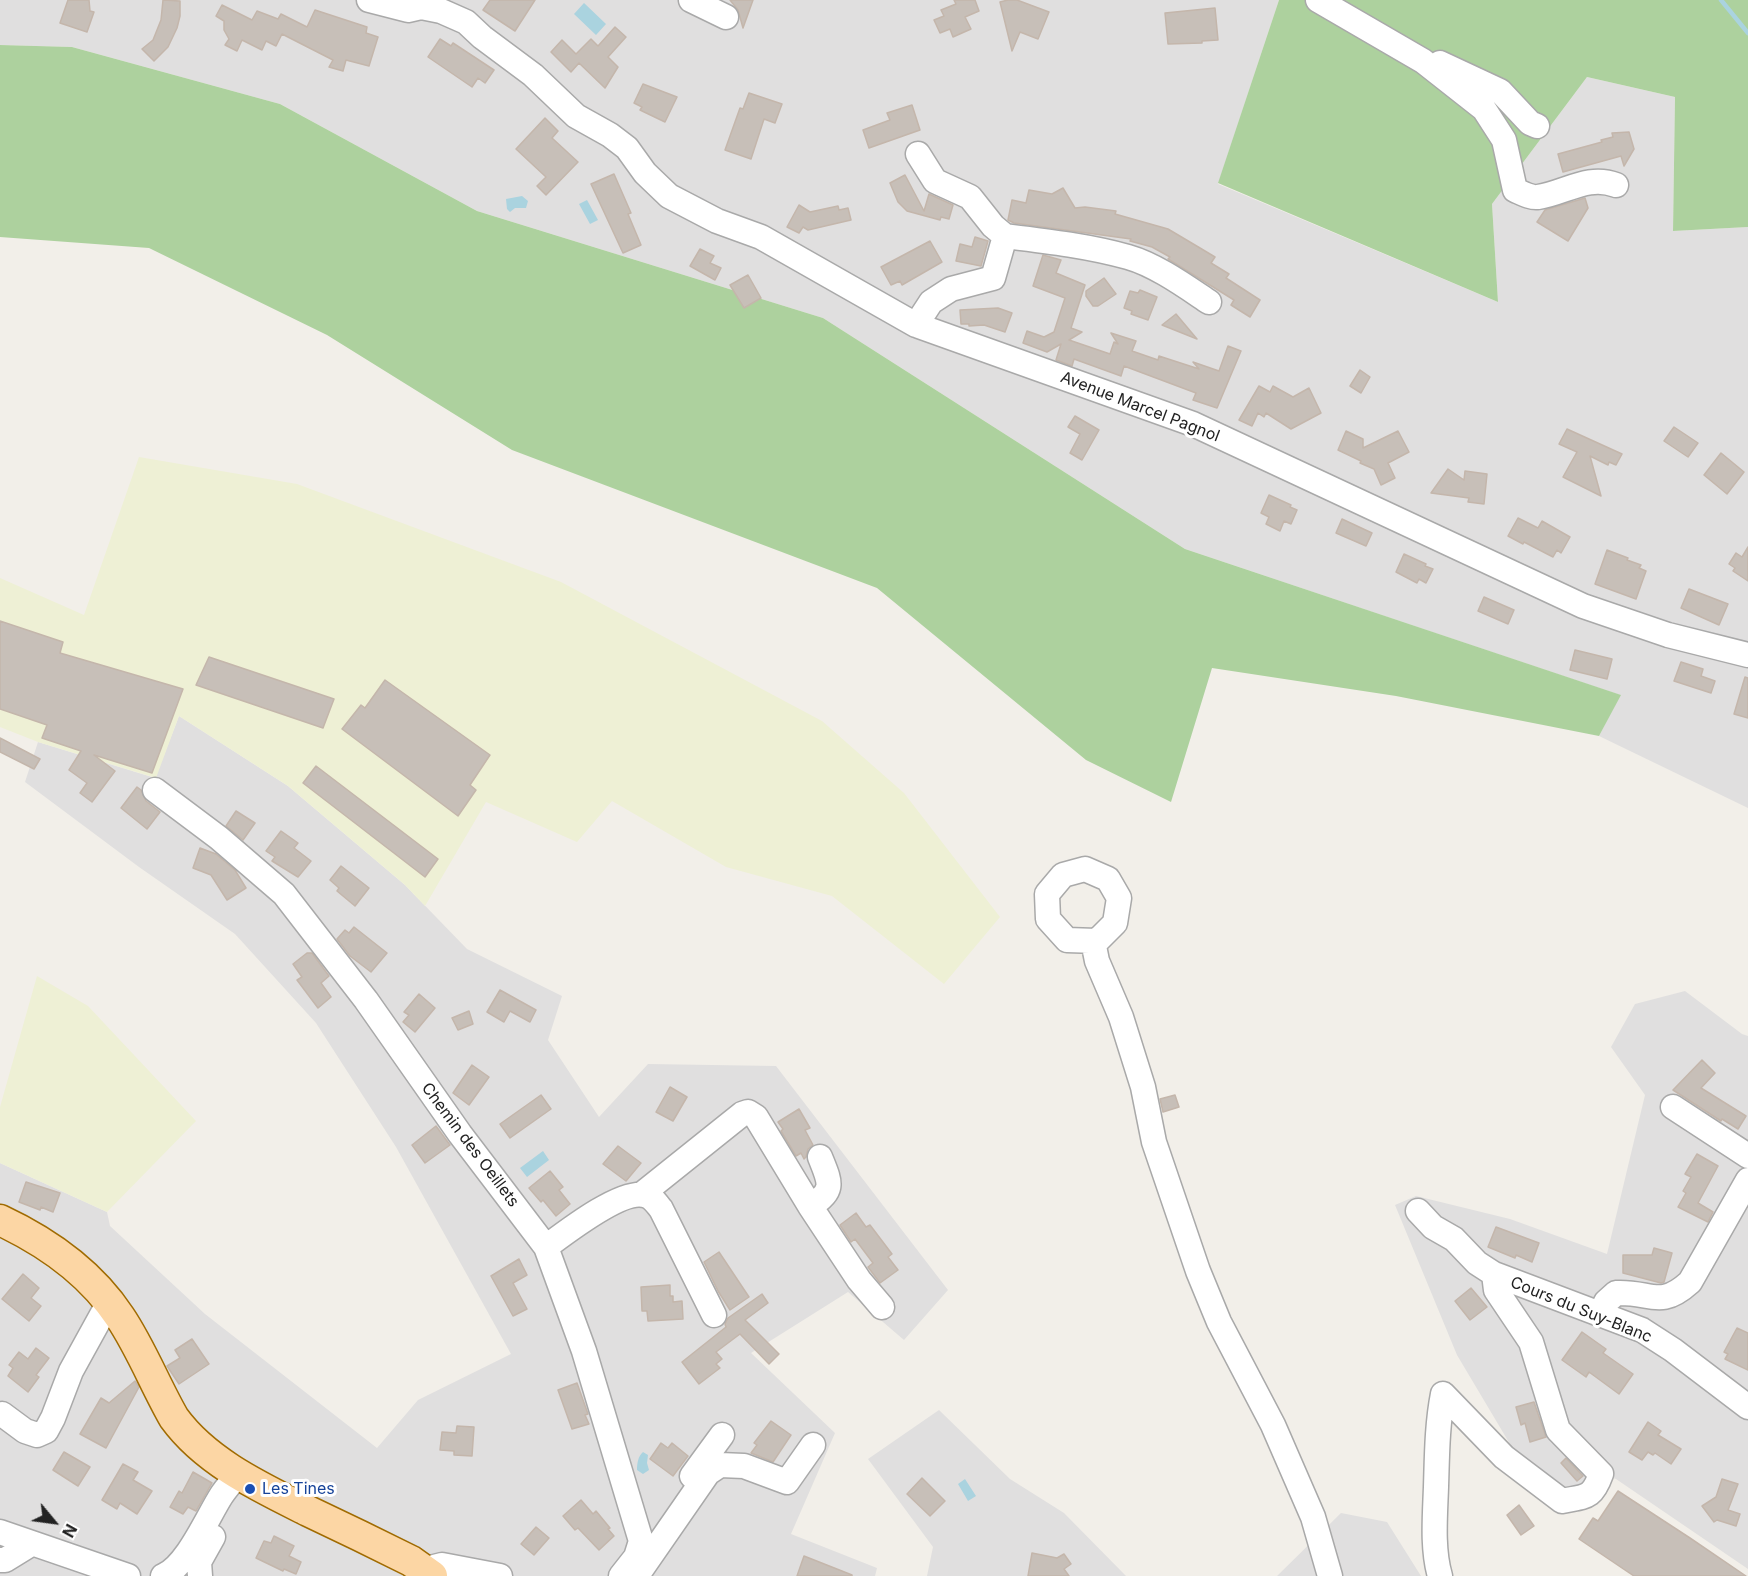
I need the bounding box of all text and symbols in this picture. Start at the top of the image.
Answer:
street label: Avenue Marcel Pagnol [1058,368,1222,446]
street label: Chemin des Oeillets [417,1079,523,1211]
street label: Cours du Suy-Blanc [1507,1273,1655,1347]
place label: Les Tines [262,1479,335,1499]
marker: Les Tines [243,1482,257,1496]
north arrow [24,1492,84,1552]
text: N [58,1521,81,1541]

